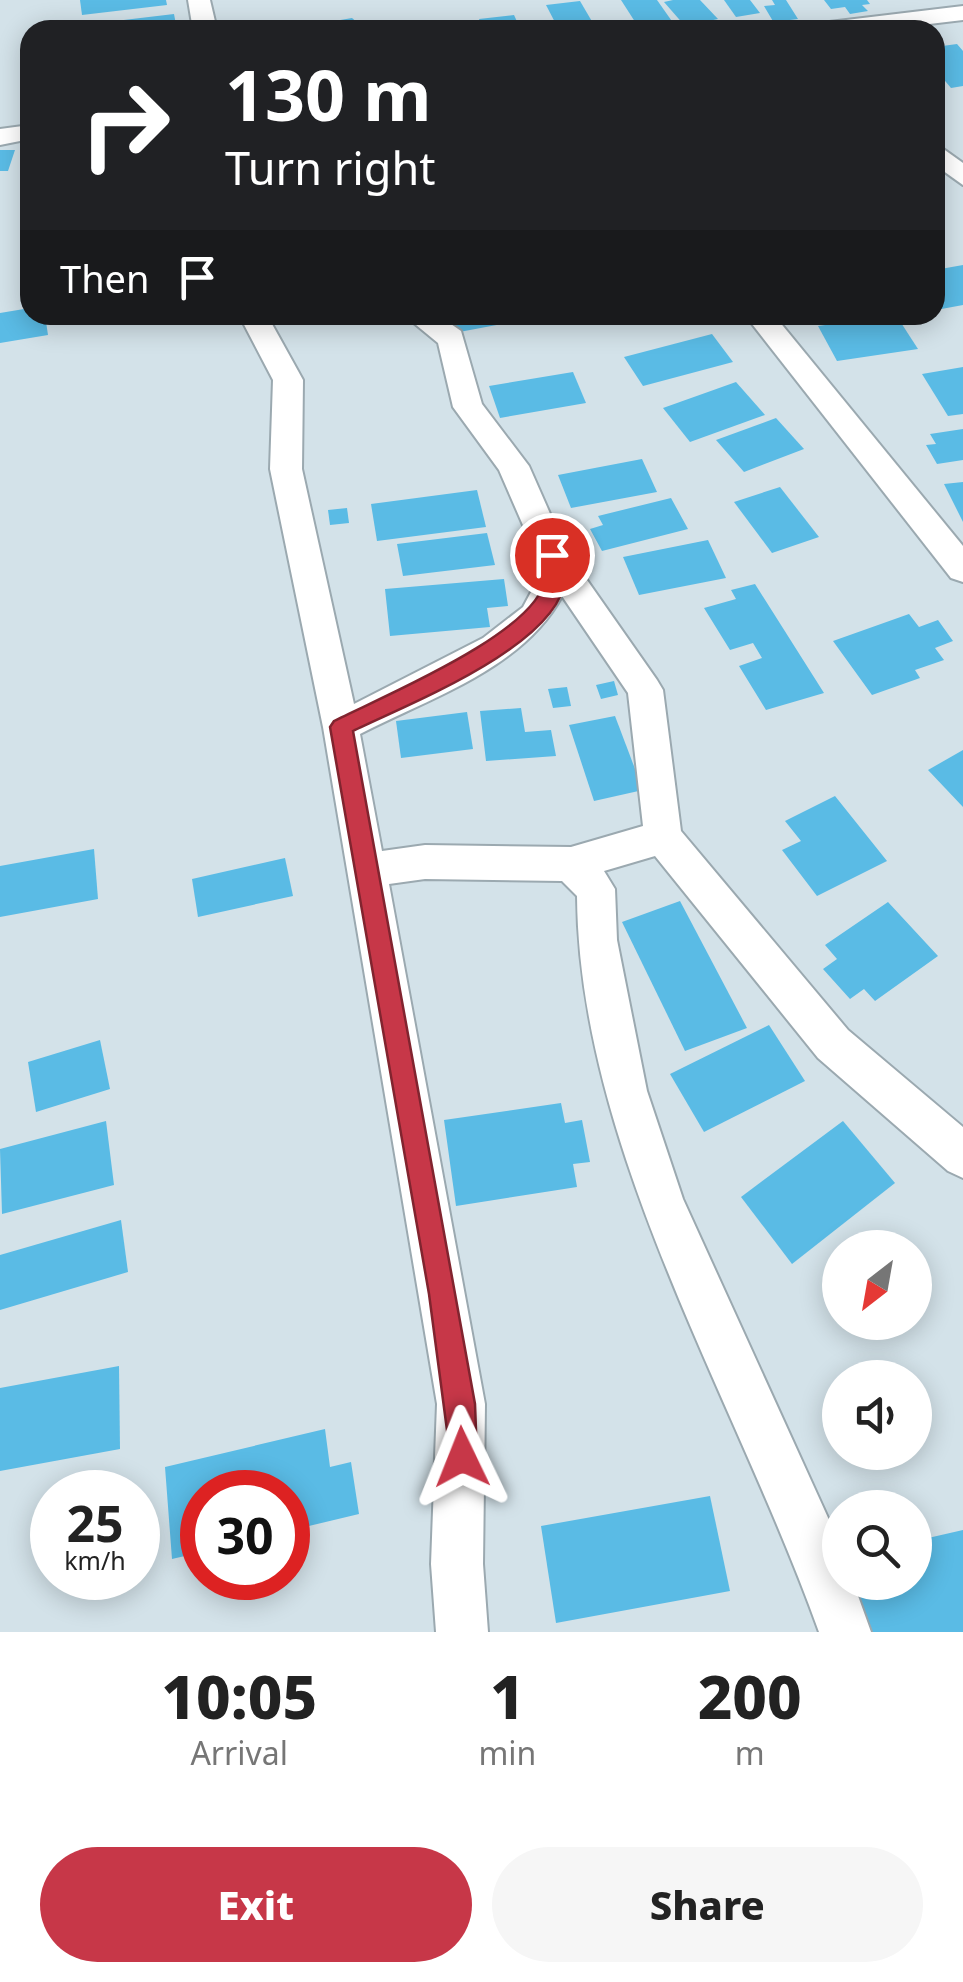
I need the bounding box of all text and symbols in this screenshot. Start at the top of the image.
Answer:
text: 130 m [225,46,432,142]
icon: right [60,60,190,190]
text: Turn right [225,137,436,198]
icon: arrive [170,250,225,305]
text: Then [60,252,150,304]
pin [510,513,595,598]
icon: arrive [525,528,580,583]
north arrow [822,1230,932,1340]
map controls [822,1230,932,1600]
button: sound [822,1360,932,1470]
position arrow [410,1405,514,1509]
speed limit sign: 30 [180,1470,310,1600]
text: 25 [66,1489,124,1557]
button: search [822,1490,932,1600]
text: km/h [64,1543,126,1577]
text: 10:05 [161,1655,317,1737]
text: 1 [490,1655,525,1737]
text: 200 [698,1655,802,1737]
text: Arrival [190,1731,288,1774]
text: min [478,1731,536,1774]
text: m [735,1731,765,1774]
button: Exit [40,1847,472,1962]
button: Share [492,1847,923,1962]

